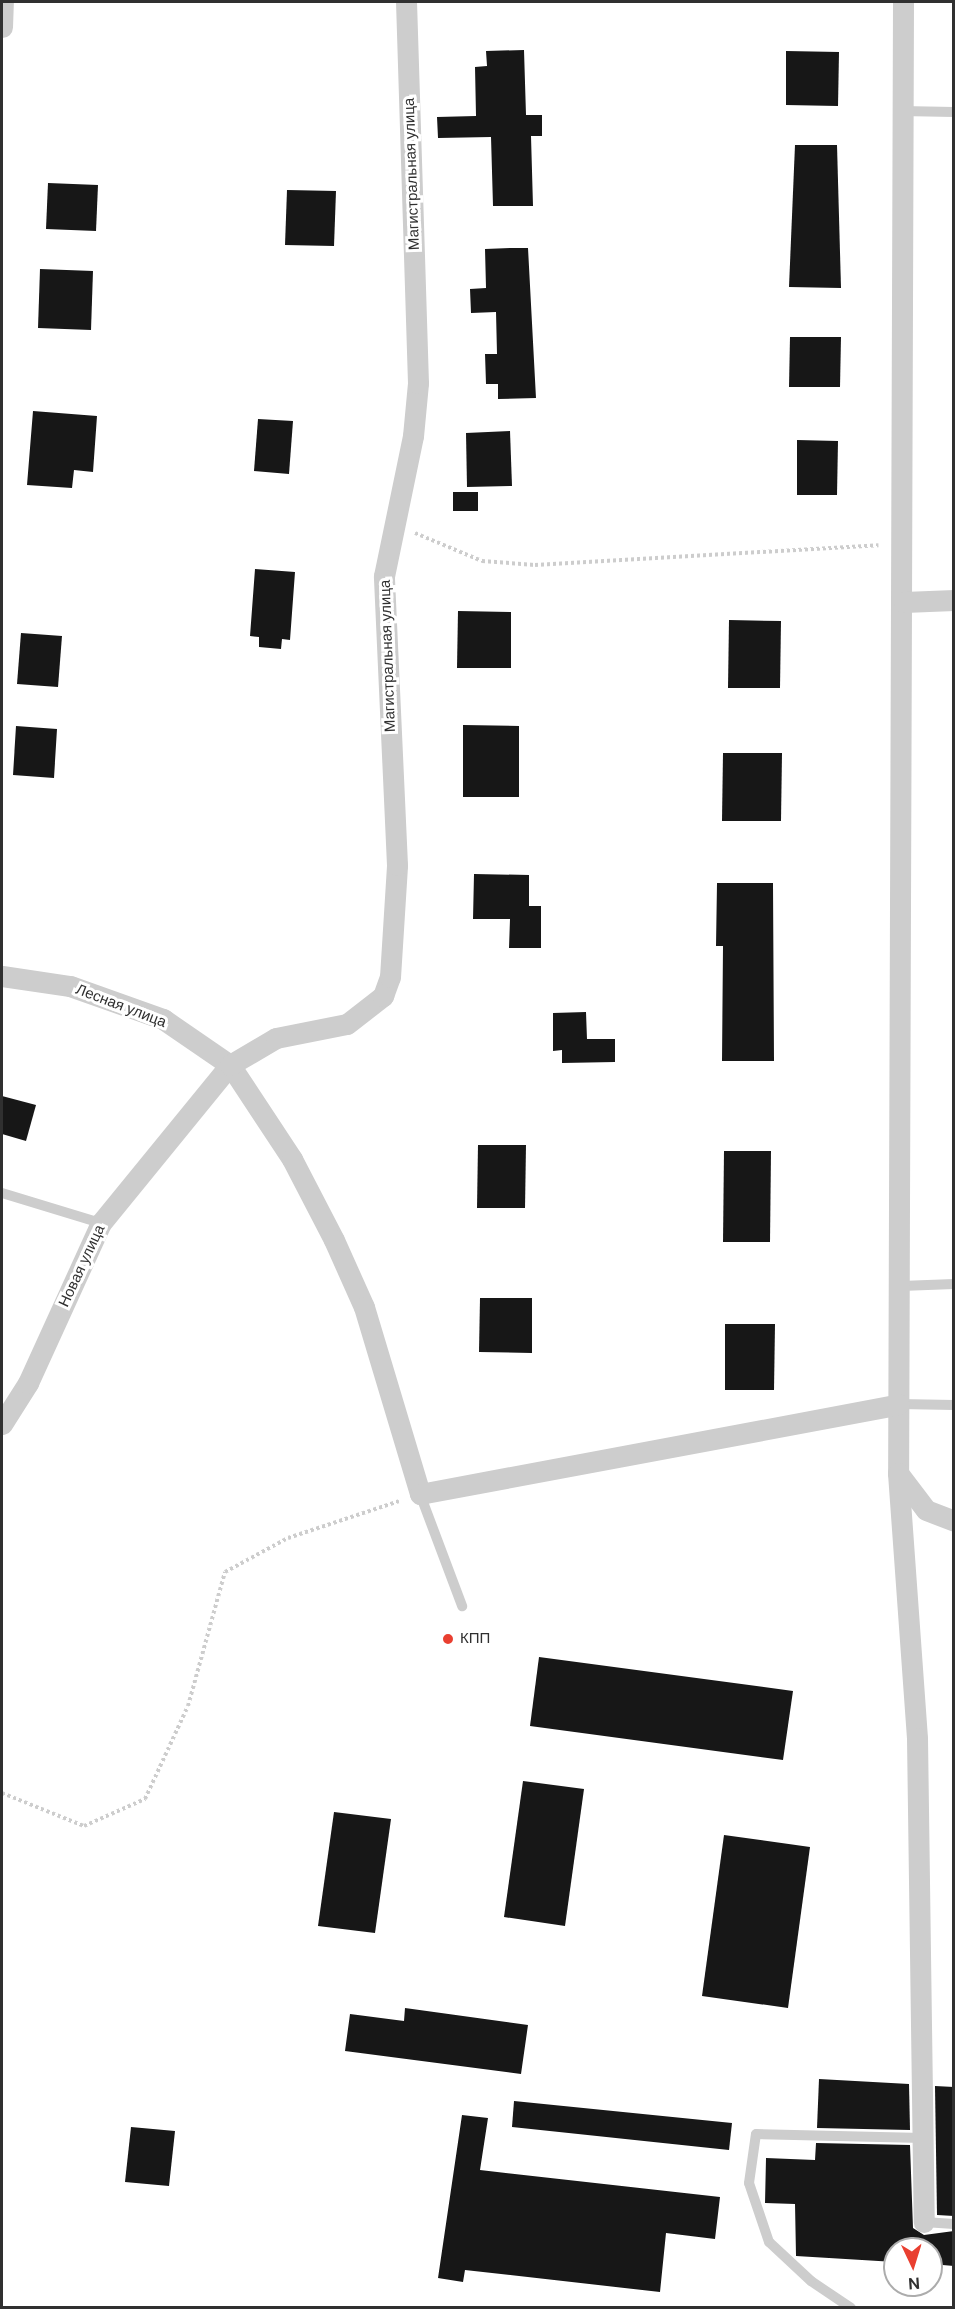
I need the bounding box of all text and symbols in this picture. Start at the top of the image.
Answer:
street label: Магистральная улица [400,98,424,250]
street label: Магистральная улица [376,580,400,732]
street label: Лесная улица [73,980,169,1032]
street label: Новая улица [55,1222,109,1310]
place label: КПП [460,1630,490,1648]
marker: КПП [441,1632,455,1646]
north arrow [883,2237,943,2297]
text: N [908,2273,921,2294]

